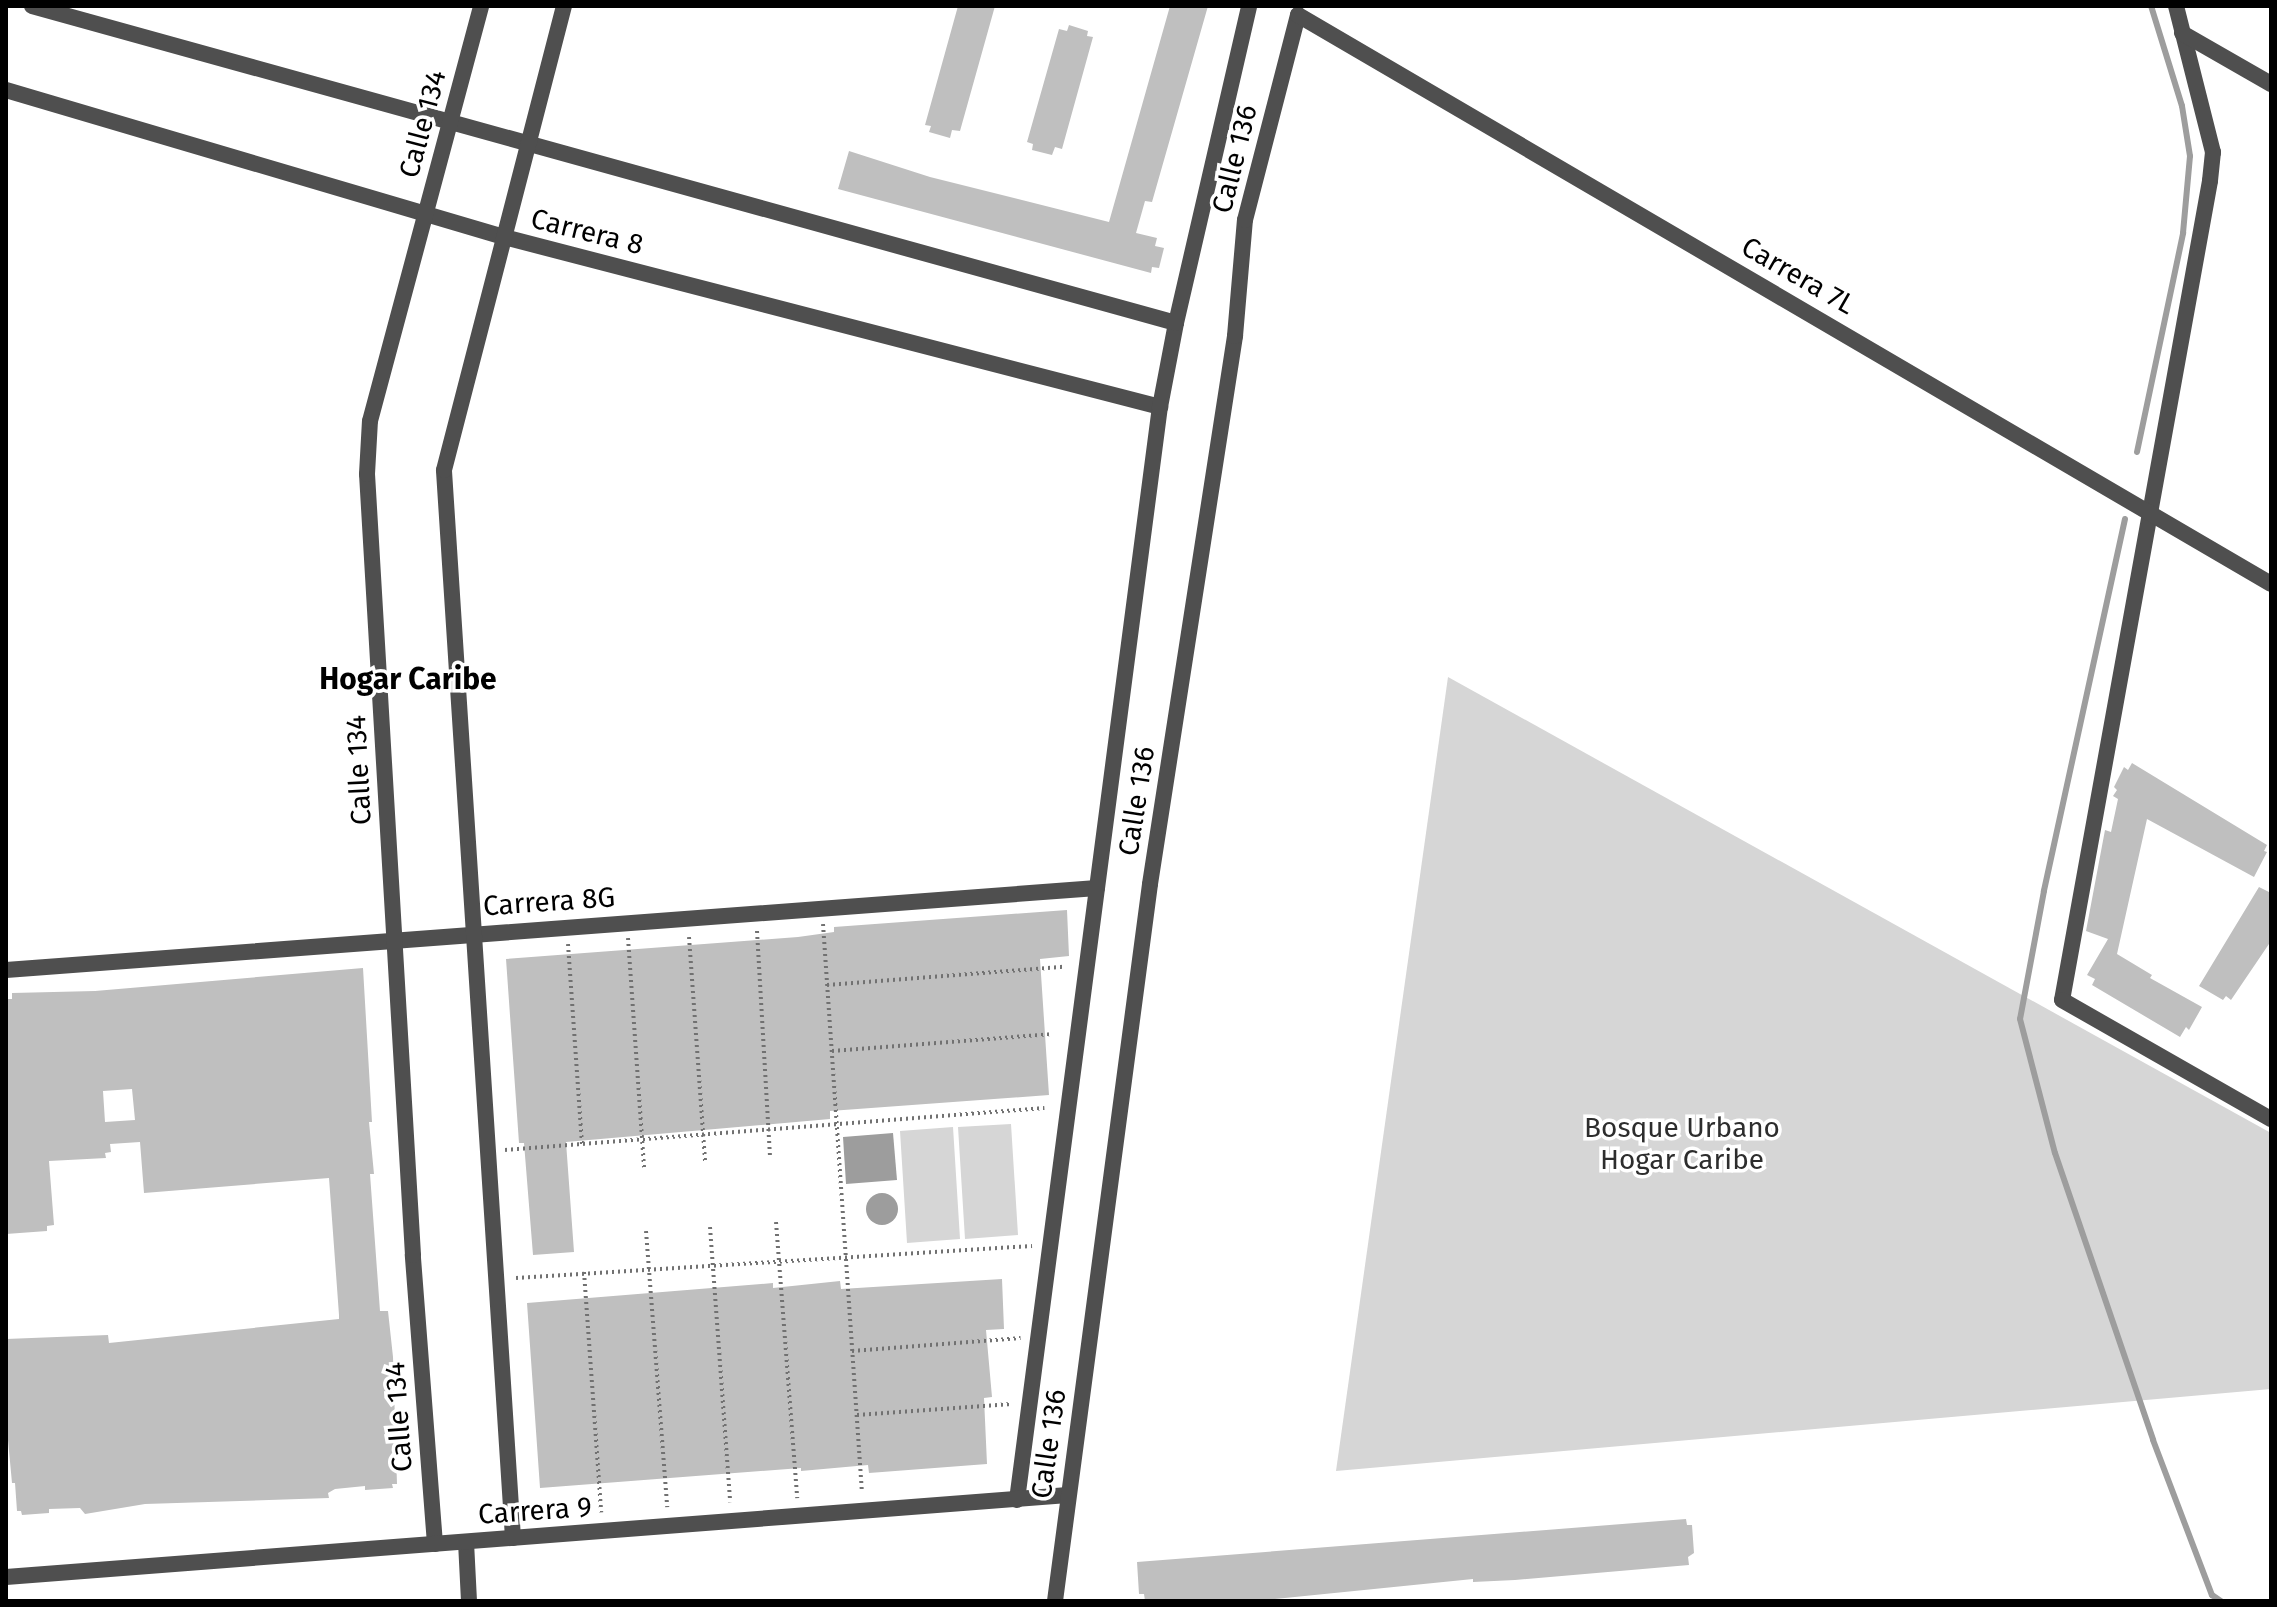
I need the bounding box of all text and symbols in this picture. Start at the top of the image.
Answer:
street label: Calle 134 [393,66,453,182]
street label: Calle 136 [1205,101,1265,217]
street label: Carrera 8 [527,202,647,262]
street label: Carrera 7L [1735,230,1861,322]
district label: Hogar Caribe [319,661,497,697]
street label: Calle 134 [339,714,379,826]
street label: Calle 136 [1112,744,1162,858]
street label: Carrera 8G [482,881,616,923]
park label: Bosque Urbano Hogar Caribe [1584,1111,1780,1177]
street label: Calle 134 [378,1361,420,1473]
street label: Calle 136 [1025,1387,1073,1501]
street label: Carrera 9 [477,1490,593,1532]

